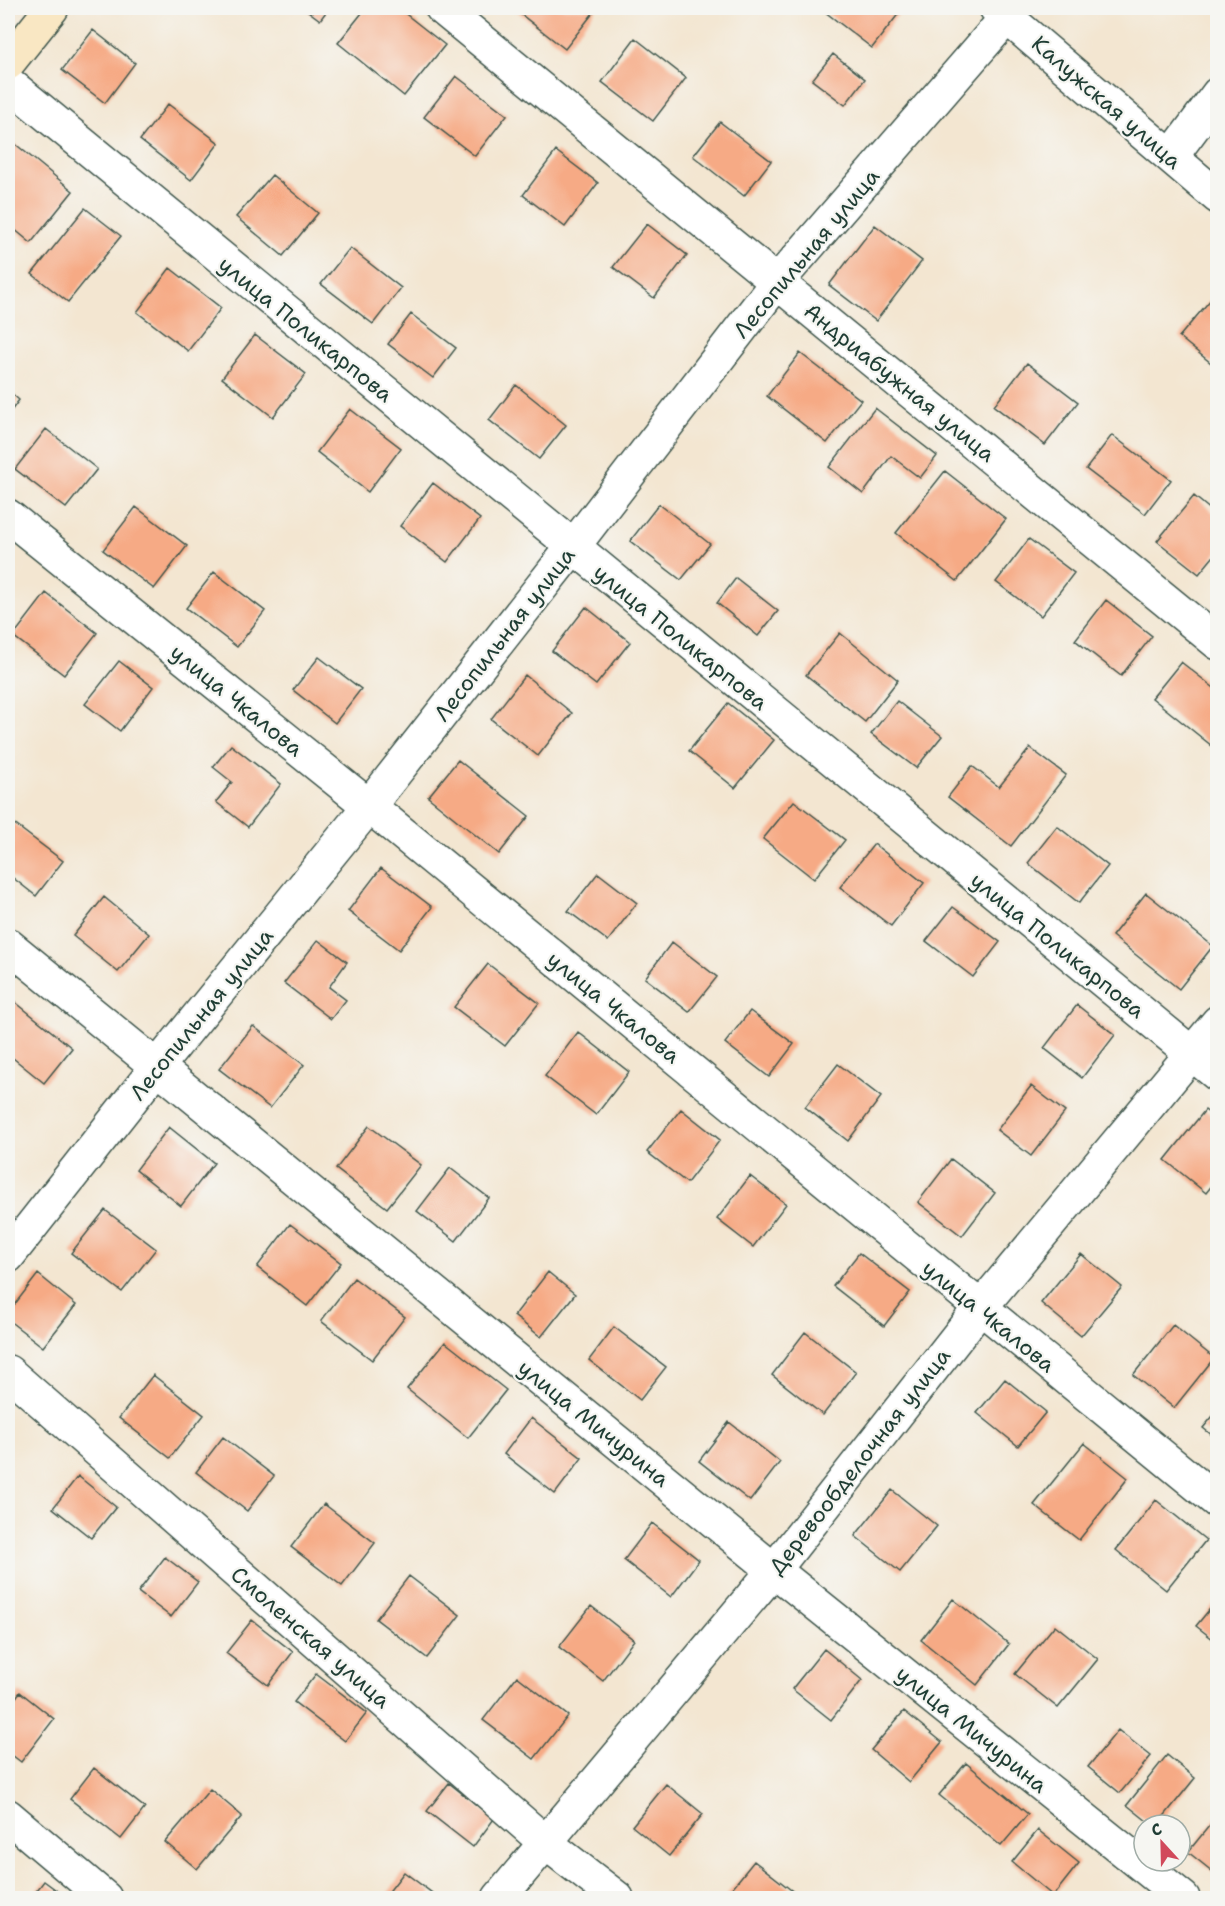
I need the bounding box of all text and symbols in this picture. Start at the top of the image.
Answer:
street label: Калужская улица [1025,29,1188,176]
street label: Лесопильная улица [727,162,886,344]
street label: улица Поликарпова [212,250,399,409]
street label: Андриабужная улица [798,296,1001,469]
street label: Лесопильная улица [427,541,582,727]
street label: улица Поликарпова [587,558,774,717]
street label: улица Чкалова [164,638,309,763]
street label: улица Поликарпова [964,866,1151,1025]
street label: Лесопильная улица [123,922,280,1106]
street label: улица Чкалова [541,945,686,1070]
street label: улица Чкалова [916,1254,1061,1379]
street label: Деревообделочная улица [762,1342,957,1580]
street label: улица Мичурина [512,1353,676,1494]
street label: Смоленская улица [225,1560,397,1715]
street label: улица Мичурина [890,1659,1054,1800]
north arrow [1132,1813,1192,1873]
text: С [1148,1818,1165,1841]

